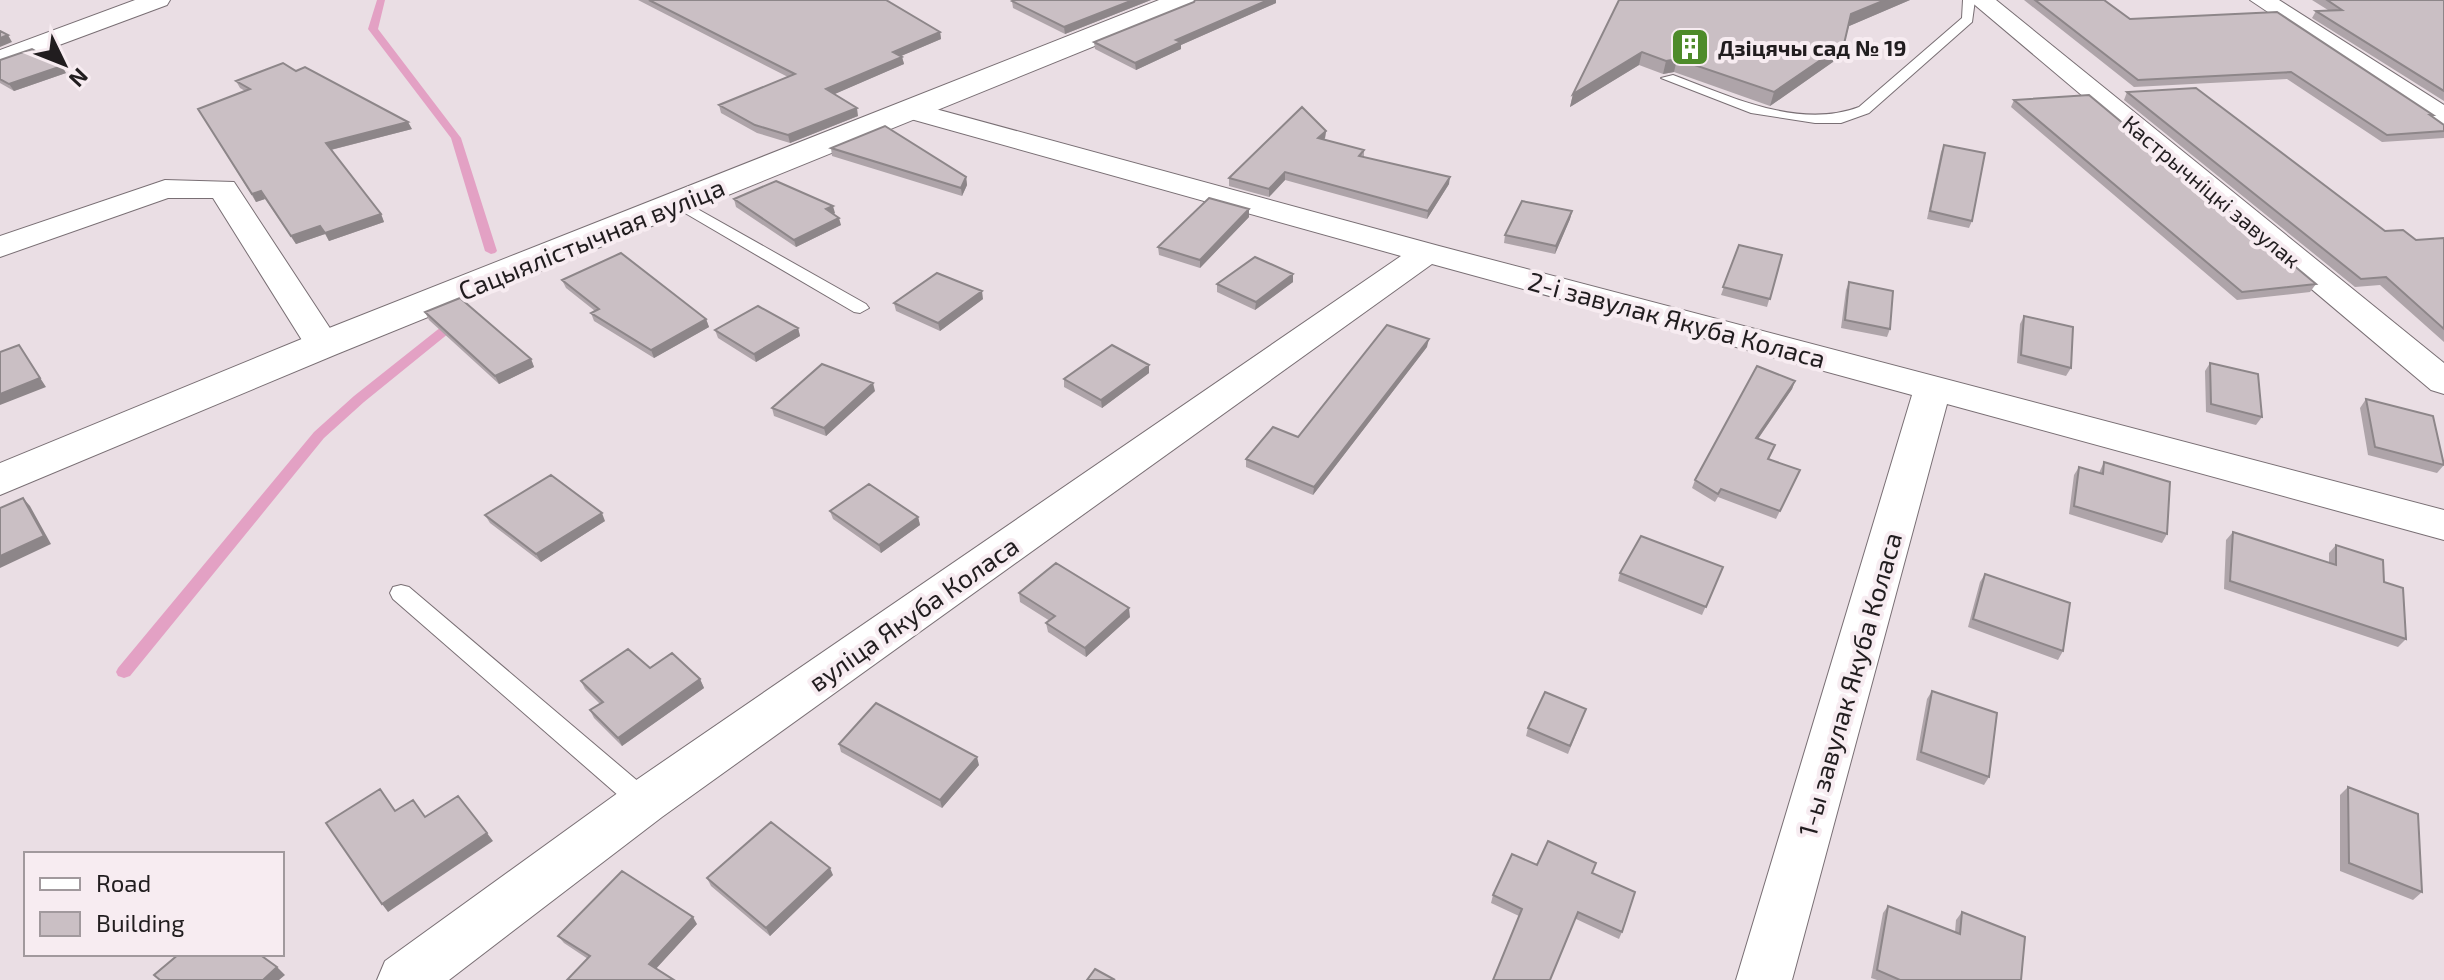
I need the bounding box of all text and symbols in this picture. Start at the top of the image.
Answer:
north arrow [24,24,104,104]
building icon: Дзіцячы сад № 19 [1669,26,1711,68]
place label: Дзіцячы сад № 19 [1718,34,1907,60]
text: N [64,64,94,93]
street label: Кастрычніцкі завулак [2117,109,2306,274]
street label: Сацыялістычная вуліца [453,170,729,307]
street label: 2-і завулак Якуба Коласа [1525,264,1829,375]
street label: 1-ы завулак Якуба Коласа [1791,528,1908,840]
street label: вуліца Якуба Коласа [802,529,1024,698]
legend [24,852,284,956]
text: Road [96,868,151,897]
text: Building [96,908,185,937]

